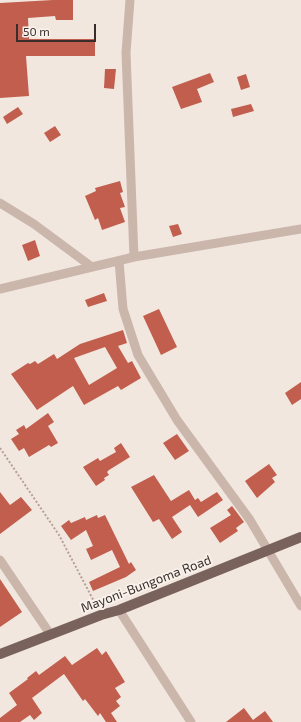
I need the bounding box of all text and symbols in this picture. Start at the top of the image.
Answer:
scale bar [18,16,98,42]
text: 50 m [23,24,50,38]
street label: Mayoni-Bungoma Road [79,552,213,616]

